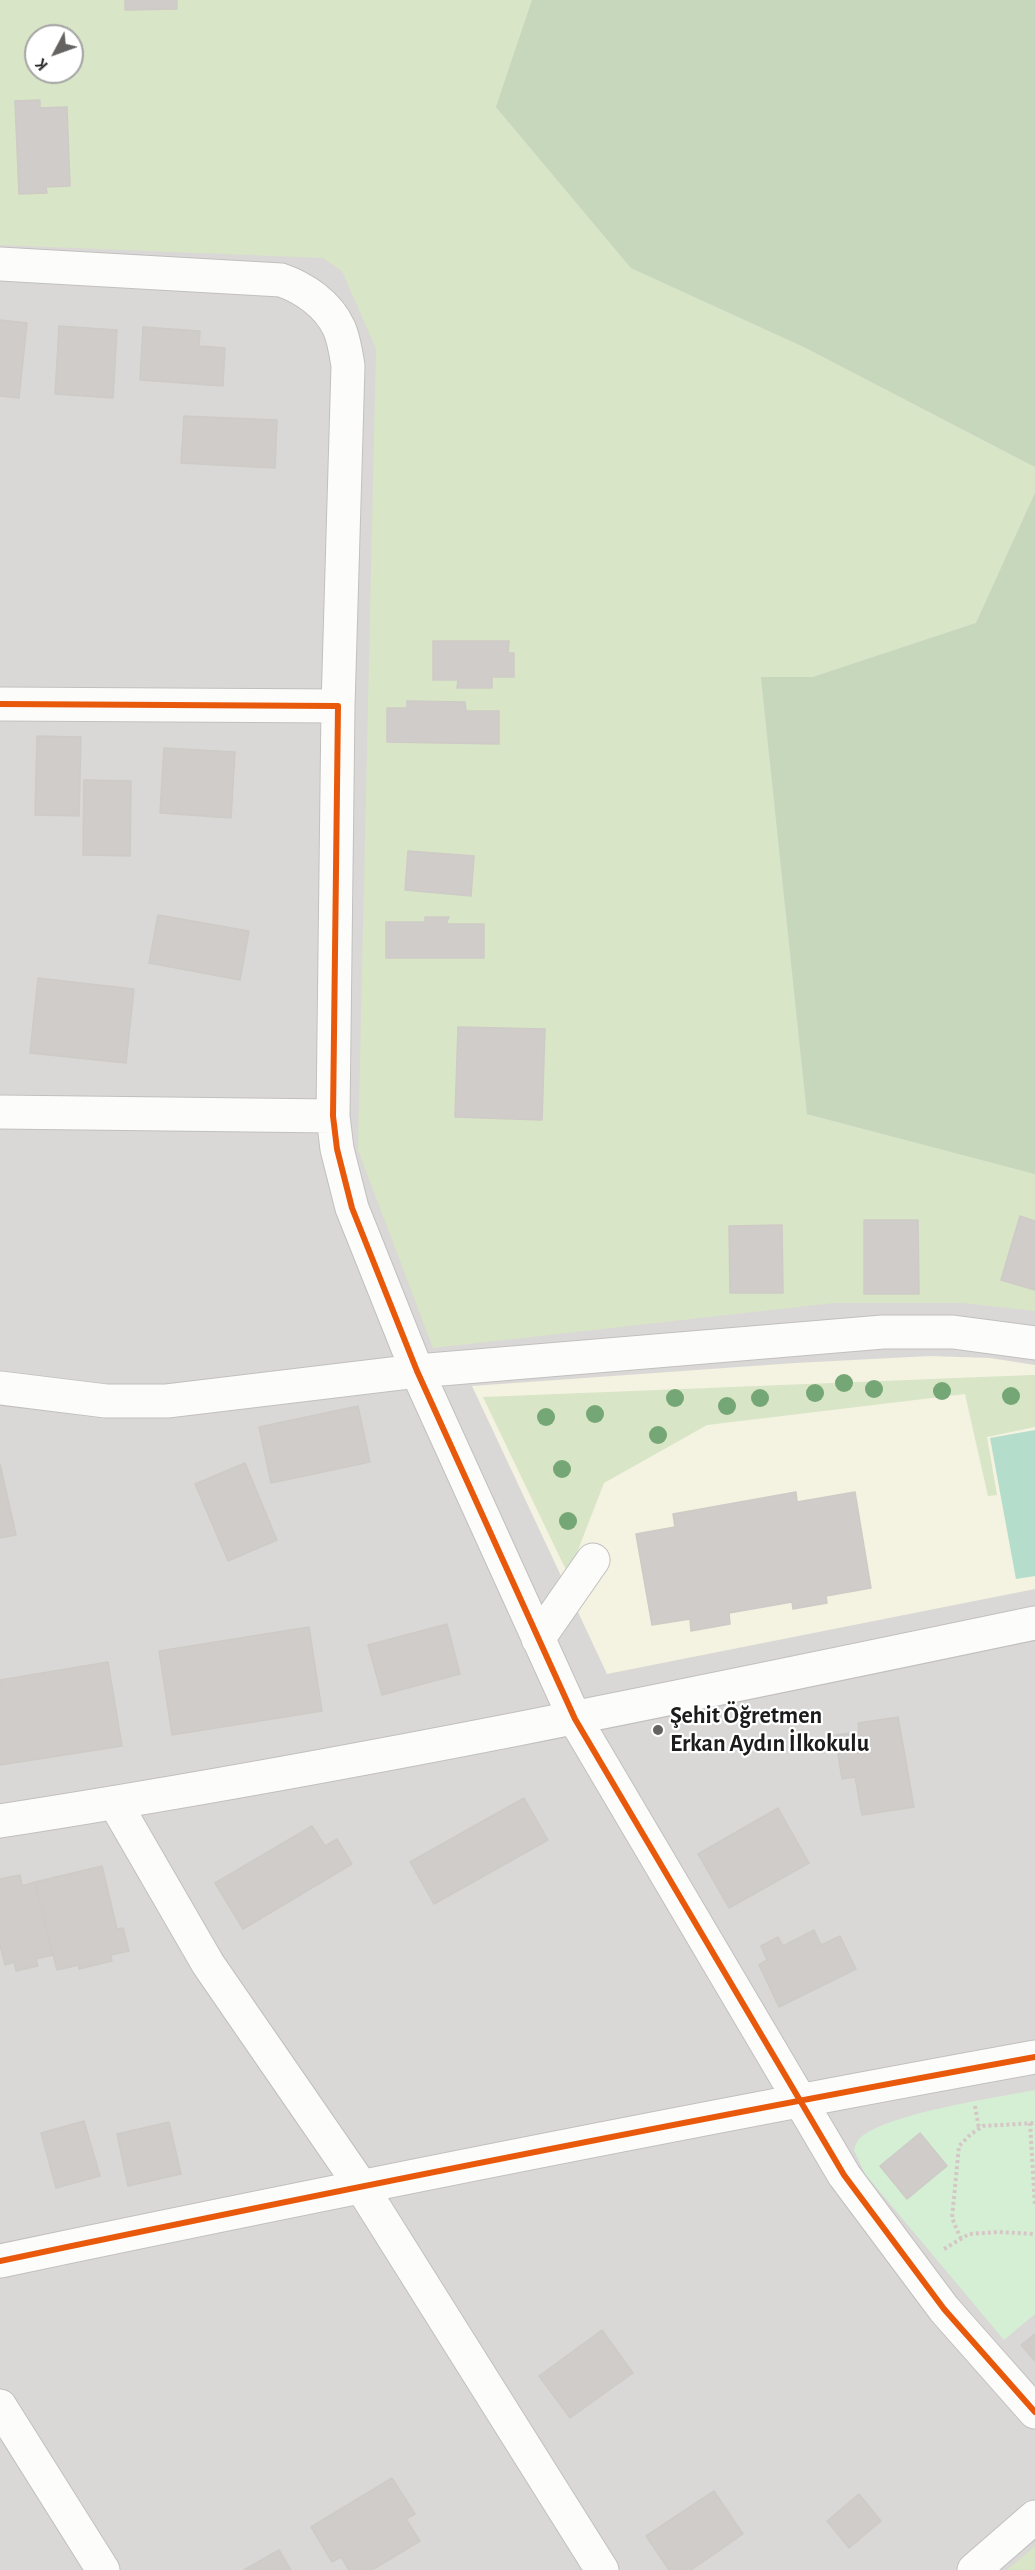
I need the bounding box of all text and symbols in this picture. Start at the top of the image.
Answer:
north arrow [24,24,84,84]
text: K [33,56,51,73]
place label: Şehit Öğretmen Erkan Aydın İlkokulu [670,1702,869,1758]
marker: Şehit Öğretmen Erkan Aydın İlkokulu [651,1723,665,1737]

